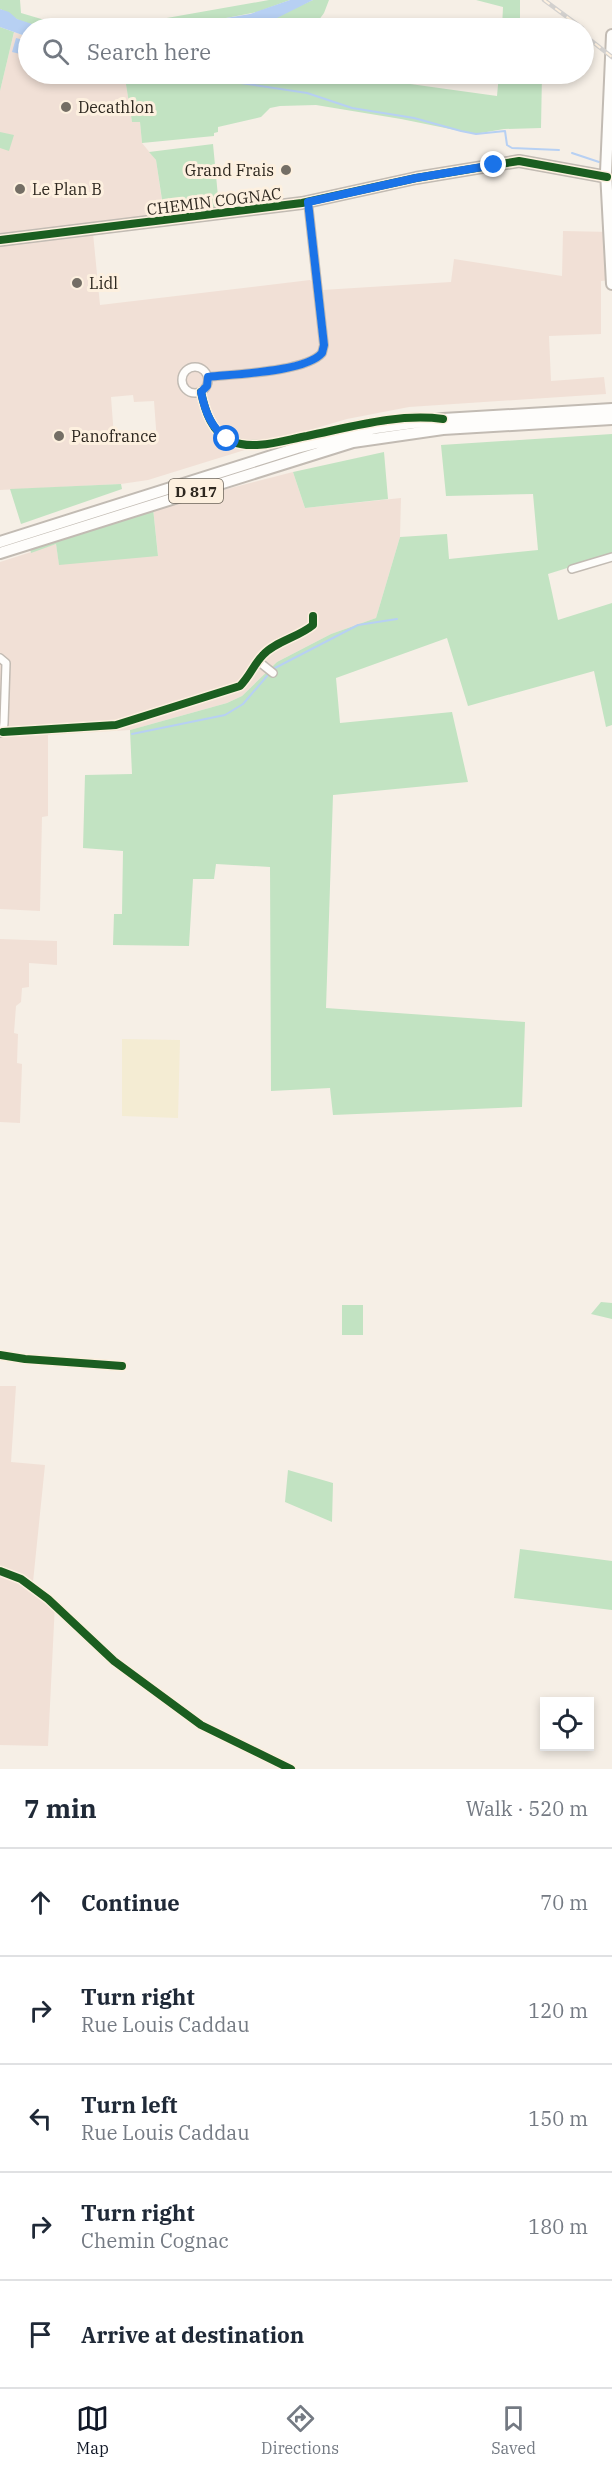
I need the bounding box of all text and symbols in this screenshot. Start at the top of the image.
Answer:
search box [18,18,594,84]
icon: search [39,35,72,68]
text: Search here [87,37,211,66]
place label: Decathlon [78,97,154,117]
marker: Decathlon [59,100,73,114]
route end [480,151,506,177]
place label: Grand Frais [185,160,274,180]
marker: Grand Frais [279,163,293,177]
place label: Le Plan B [32,179,102,199]
marker: Le Plan B [13,182,27,196]
street label: CHEMIN COGNAC [146,183,282,219]
place label: Lidl [89,273,118,293]
marker: Lidl [70,276,84,290]
route start [213,425,239,451]
place label: Panofrance [71,426,157,446]
marker: Panofrance [52,429,66,443]
road number: D 817 [169,479,223,503]
map controls [540,1697,594,1751]
button: locate [540,1697,594,1751]
text: 7 min [24,1791,97,1825]
text: Walk · 520 m [466,1795,588,1822]
icon: ahead [24,1886,57,1919]
text: Continue [81,1888,180,1917]
text: 70 m [540,1889,588,1916]
text: Turn right [81,1982,195,2011]
icon: right [24,1994,57,2027]
text: 120 m [528,1997,588,2024]
text: Rue Louis Caddau [81,2011,250,2038]
text: Turn left [81,2090,177,2119]
icon: left [24,2102,57,2135]
text: 150 m [528,2105,588,2132]
text: Rue Louis Caddau [81,2119,250,2146]
text: Turn right [81,2198,195,2227]
icon: right [24,2210,57,2243]
text: 180 m [528,2213,588,2240]
text: Chemin Cognac [81,2227,229,2254]
icon: arrive [24,2318,57,2351]
text: Arrive at destination [81,2320,304,2349]
tab: Map [76,2402,109,2458]
tab: Directions [261,2402,339,2458]
tab: Saved [491,2402,536,2458]

